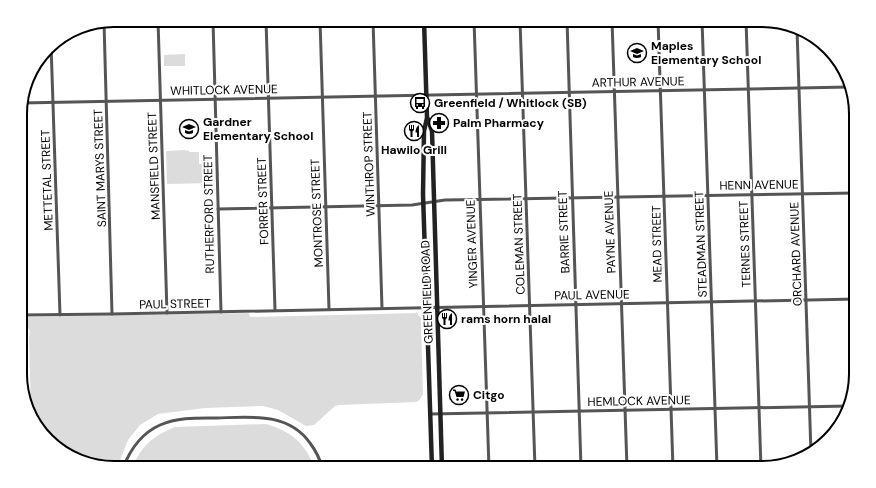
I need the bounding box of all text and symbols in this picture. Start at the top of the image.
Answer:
place label: Maples Elementary School [651,38,761,68]
school or university icon: Maples Elementary School [626,42,648,64]
street label: ARTHUR AVENUE [592,73,685,91]
street label: WHITLOCK AVENUE [170,81,278,99]
bus stop icon: Greenfield / Whitlock (SB) [409,92,431,114]
place label: Greenfield / Whitlock (SB) [434,95,587,111]
street label: SAINT MARYS STREET [90,108,110,227]
street label: MANSFIELD STREET [144,111,164,220]
street label: WINTHROP STREET [359,111,379,217]
pharmacy icon: Palm Pharmacy [428,112,450,134]
place label: Gardner Elementary School [203,114,313,144]
place label: Palm Pharmacy [453,115,545,131]
school or university icon: Gardner Elementary School [178,118,200,140]
restaurant icon: Hawilo Grill [403,120,425,142]
street label: METTETAL STREET [37,129,57,231]
place label: Hawilo Grill [381,142,447,158]
street label: RUTHERFORD STREET [200,154,218,274]
street label: FORRER STREET [253,156,273,245]
street label: MONTROSE STREET [307,158,327,268]
street label: HENN AVENUE [719,176,799,194]
street label: BARRIE STREET [555,190,573,274]
street label: PAYNE AVENUE [601,190,619,274]
street label: STEADMAN STREET [691,190,711,298]
street label: COLEMAN STREET [509,193,529,295]
street label: YINGER AVENUE [462,199,482,289]
street label: TERNES STREET [735,200,755,288]
street label: ORCHARD AVENUE [786,201,806,306]
street label: MEAD STREET [648,205,666,283]
street label: GREENFIELD ROAD [417,240,437,344]
street label: PAUL AVENUE [554,286,630,304]
street label: PAUL STREET [139,295,211,313]
restaurant icon: rams horn halal [436,308,458,330]
place label: rams horn halal [461,311,551,327]
supermarket icon: Citgo [448,384,470,406]
place label: Citgo [473,387,505,403]
street label: HEMLOCK AVENUE [587,392,691,410]

